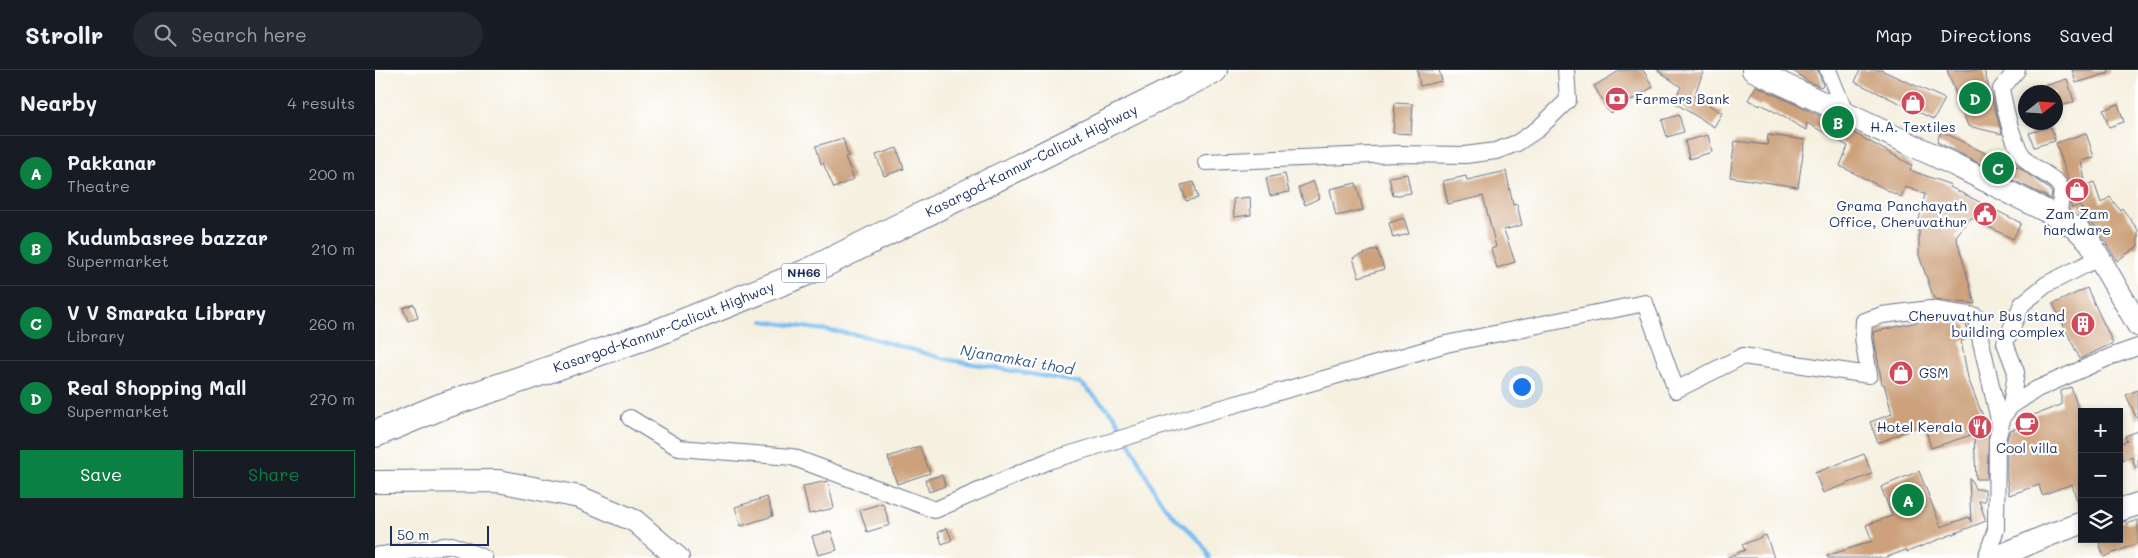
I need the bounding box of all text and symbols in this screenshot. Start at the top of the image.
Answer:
search box [133,12,483,57]
text: Strollr [25,19,103,50]
icon: search [151,21,179,49]
text: Search here [191,22,307,47]
text: Map [1875,23,1912,47]
text: Directions [1940,23,2032,47]
text: Saved [2060,23,2113,47]
pin: D [1959,79,1991,117]
north arrow [2018,85,2063,130]
bank icon: Farmers Bank [1604,86,1630,112]
text: Nearby [20,89,97,116]
place label: Farmers Bank [1635,89,1729,108]
shop icon: H.A. Textiles [1900,90,1926,116]
text: 4 results [287,92,355,113]
street label: Kasargod-Kannur-Calicut Highway [922,100,1141,221]
pin: B [1822,103,1854,141]
place label: H.A. Textiles [1870,117,1956,136]
pin: C [1982,149,2014,187]
text: Pakkanar [67,150,156,175]
text: A [30,163,42,184]
text: 200 m [308,163,355,184]
text: Theatre [67,175,130,196]
shop icon: Zam Zam hardware [2064,177,2090,203]
place label: Grama Panchayath Office, Cheruvathur [1829,196,1967,231]
public building icon: Grama Panchayath Office, Cheruvathur [1972,201,1998,227]
place label: Zam Zam hardware [2043,204,2111,239]
text: Kudumbasree bazzar [67,225,268,250]
text: B [31,238,41,259]
text: 210 m [311,238,355,259]
text: Supermarket [67,250,169,271]
road number: NH66 [781,264,827,282]
street label: Kasargod-Kannur-Calicut Highway [550,276,777,377]
text: V V Smaraka Library [67,300,266,325]
place label: Cheruvathur Bus stand building complex [1908,306,2065,341]
building icon: Cheruvathur Bus stand building complex [2070,311,2096,337]
text: C [30,313,42,334]
text: 260 m [309,313,355,334]
text: Library [67,325,125,346]
water label: Njanamkai thod [959,339,1077,379]
shop icon: GSM [1888,360,1914,386]
place label: GSM [1919,363,1948,382]
your location [1509,374,1535,400]
text: Real Shopping Mall [67,375,246,400]
text: D [30,388,42,409]
text: 270 m [309,388,355,409]
text: Supermarket [67,400,169,421]
map controls [2078,408,2123,543]
button: + [2078,408,2123,453]
cafe icon: Cool villa [2014,411,2040,437]
restaurant icon: Hotel Kerala [1967,414,1993,440]
place label: Hotel Kerala [1877,417,1963,436]
place label: Cool villa [1996,438,2058,457]
button: Save [20,450,183,498]
button: Share [193,450,355,498]
button: − [2078,453,2123,498]
pin: A [1892,481,1924,519]
button: layers [2078,498,2123,543]
scale bar [390,523,489,546]
text: 50 m [397,525,429,544]

